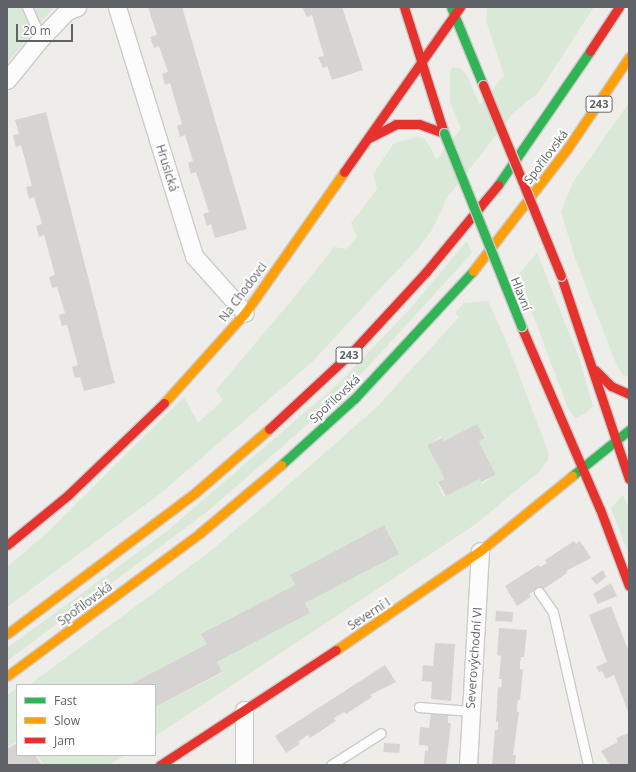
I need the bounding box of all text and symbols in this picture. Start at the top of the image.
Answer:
scale bar [18,16,75,42]
text: 20 m [23,22,51,39]
road number: 243 [585,95,613,113]
street label: Spořilovská [521,127,571,187]
street label: Hrusická [153,143,181,193]
street label: Na Chodovci [216,260,270,324]
street label: Hlavní [508,275,534,313]
road number: 243 [335,346,363,364]
street label: Spořilovská [307,372,363,426]
street label: Spořilovská [55,579,115,629]
street label: Severní I [345,595,393,633]
street label: Severovýchodní VI [463,607,485,709]
legend [16,684,156,756]
text: Fast [54,692,77,709]
text: Slow [54,712,80,729]
text: Jam [54,732,75,749]

